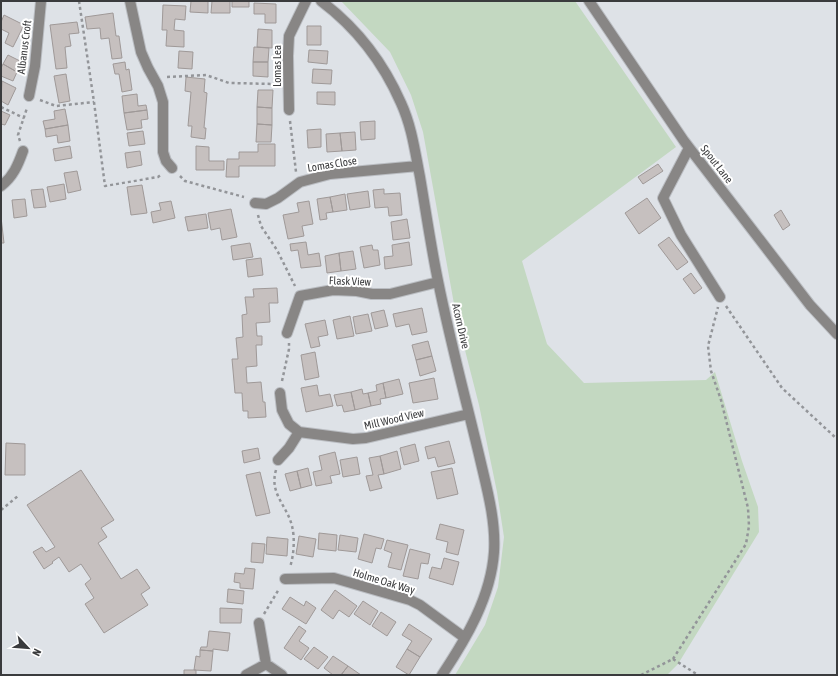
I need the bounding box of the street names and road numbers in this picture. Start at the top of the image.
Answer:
street label: Albanus Croft [15,19,33,75]
street label: Lomas Lea [271,45,283,87]
street label: Spout Lane [699,143,735,185]
street label: Lomas Close [307,154,357,174]
street label: Flask View [329,274,372,288]
street label: Acorn Drive [450,302,472,350]
street label: Mill Wood View [363,406,426,432]
street label: Holme Oak Way [352,566,417,596]

